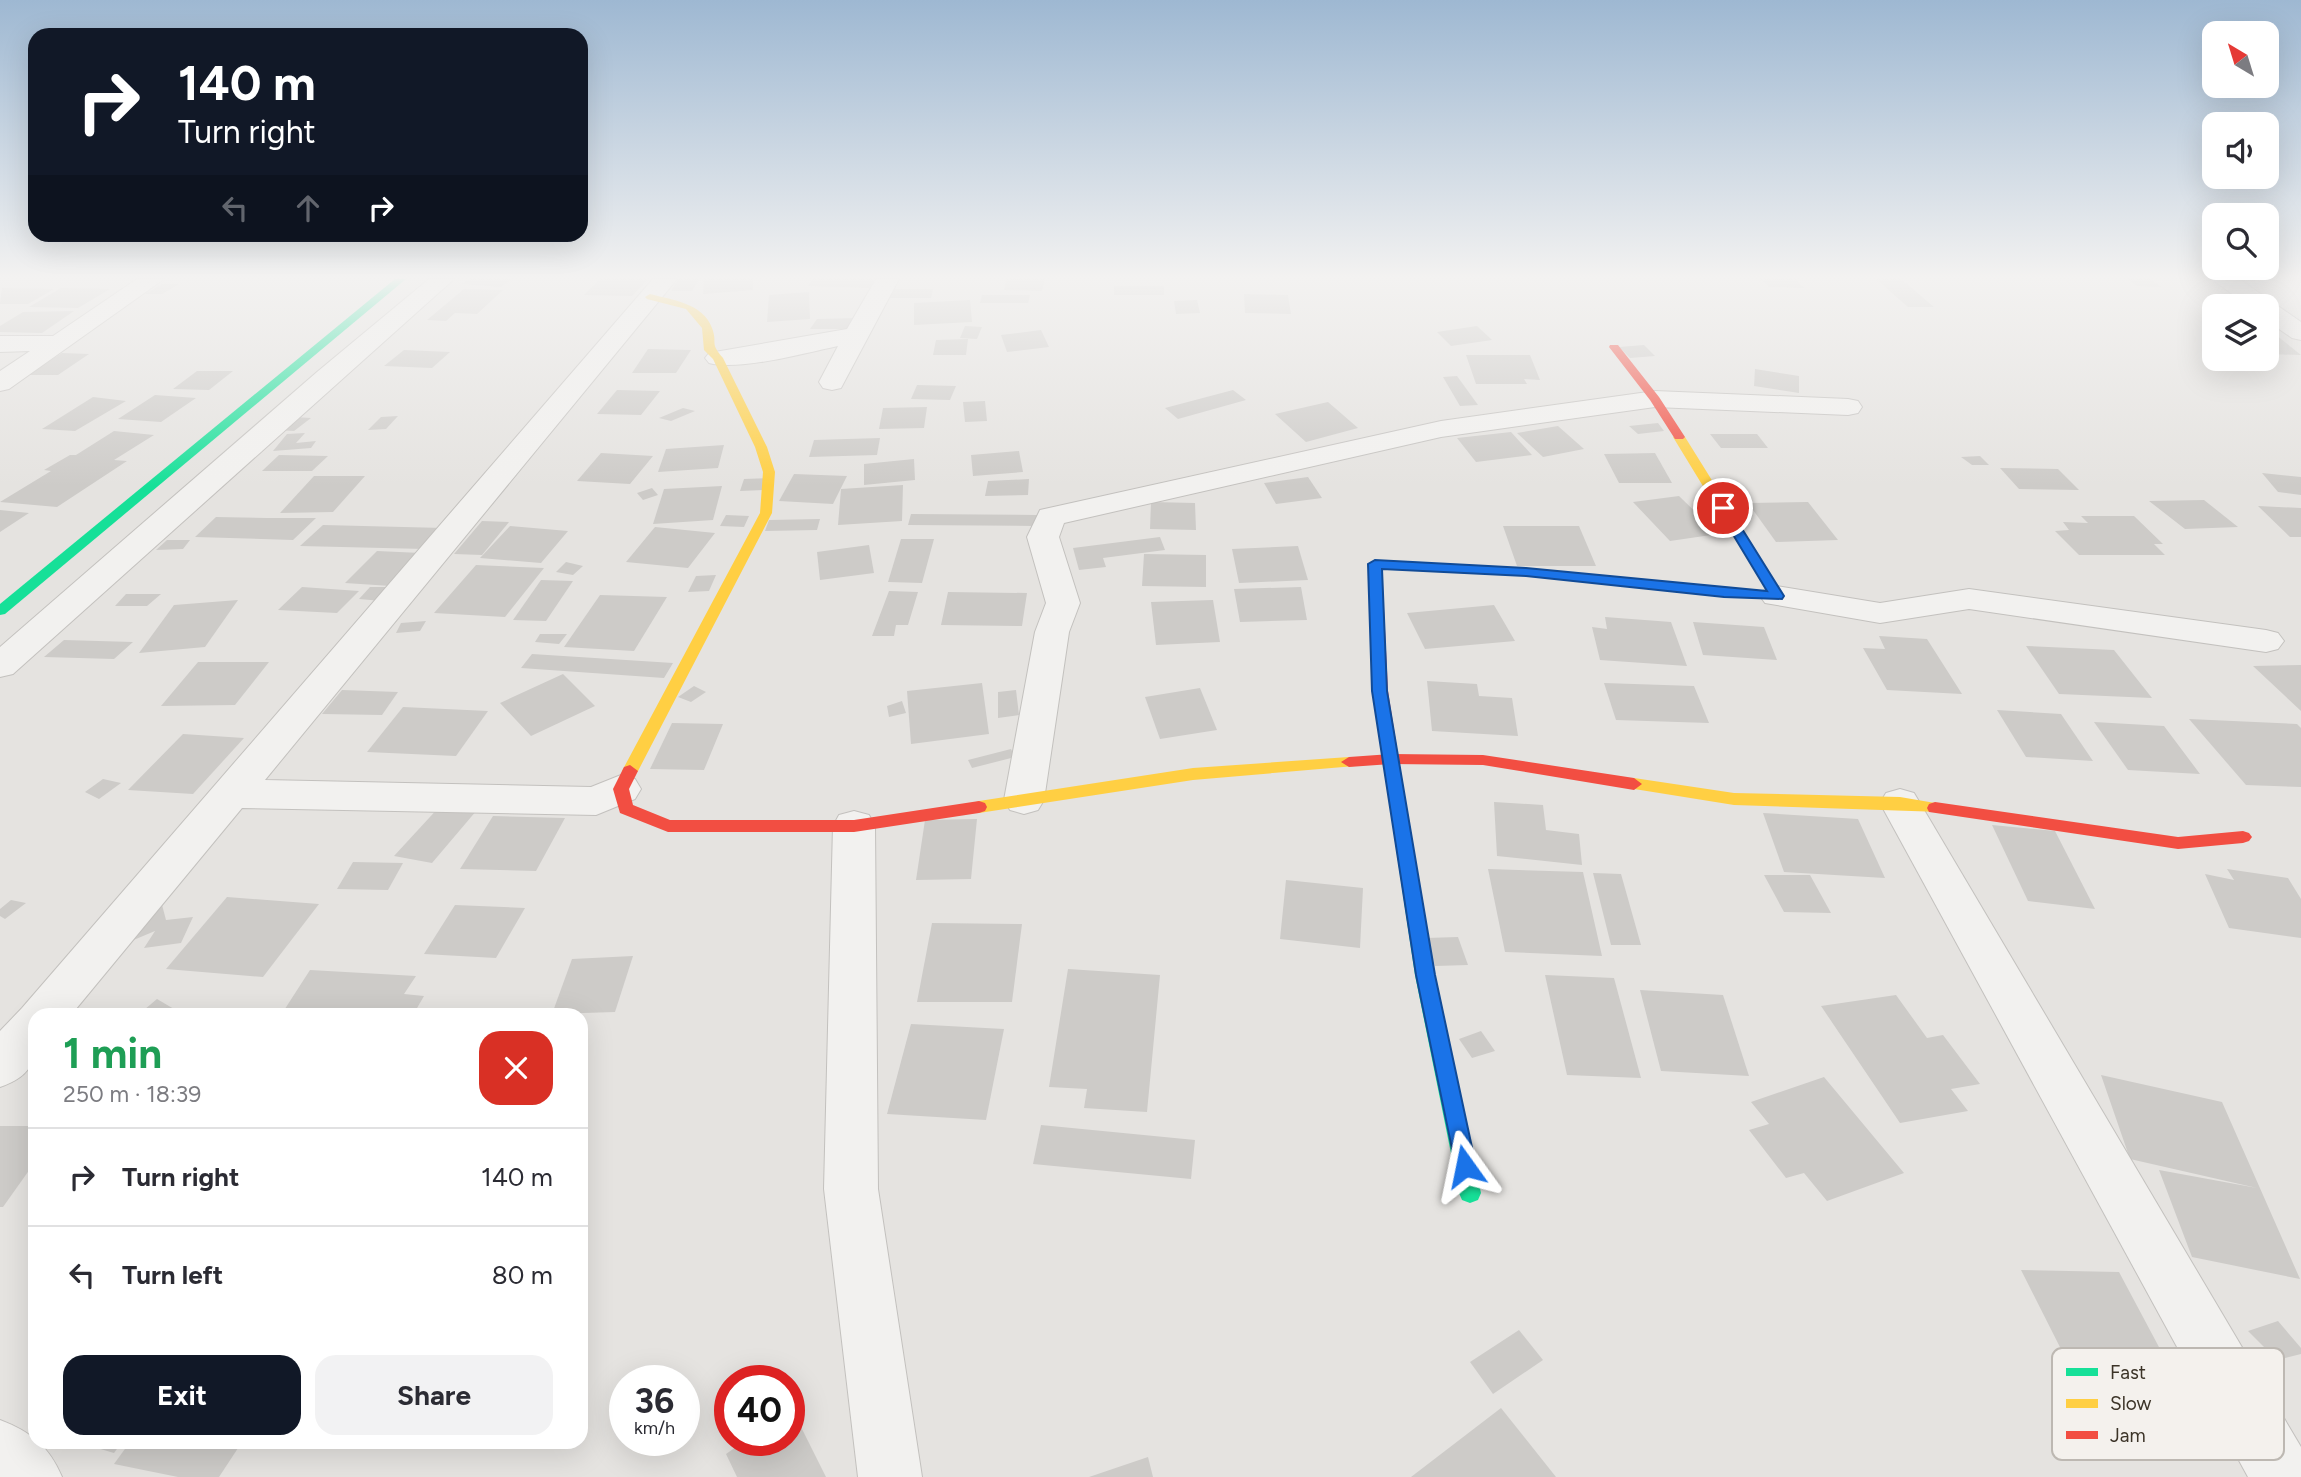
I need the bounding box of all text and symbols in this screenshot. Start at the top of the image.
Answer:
north arrow [2202,21,2278,98]
map controls [2202,21,2279,371]
text: 140 m [178,53,316,112]
icon: right [63,56,154,147]
button: sound [2202,112,2279,189]
text: Turn right [178,113,316,151]
icon: left [216,189,254,227]
icon: ahead [289,189,327,227]
icon: right [362,189,400,227]
button: search [2202,203,2279,280]
button: layers [2202,294,2279,371]
pin [1693,478,1753,538]
icon: arrive [1704,489,1742,527]
text: 1 min [63,1028,162,1079]
button: close [479,1031,553,1105]
text: 250 m · 18:39 [63,1080,201,1108]
position arrow [1428,1129,1502,1203]
icon: right [63,1158,101,1196]
text: Turn right [122,1161,239,1193]
text: 140 m [481,1161,553,1193]
icon: left [63,1256,101,1294]
text: Turn left [122,1259,223,1291]
text: 80 m [492,1259,553,1291]
legend [2052,1348,2284,1460]
button: Exit [63,1355,301,1435]
button: Share [315,1355,553,1435]
text: Fast [2110,1361,2146,1384]
speed limit sign: 40 [714,1365,805,1456]
text: 36 [635,1380,674,1422]
text: Slow [2110,1392,2152,1415]
text: km/h [634,1417,675,1439]
text: Jam [2110,1424,2146,1447]

